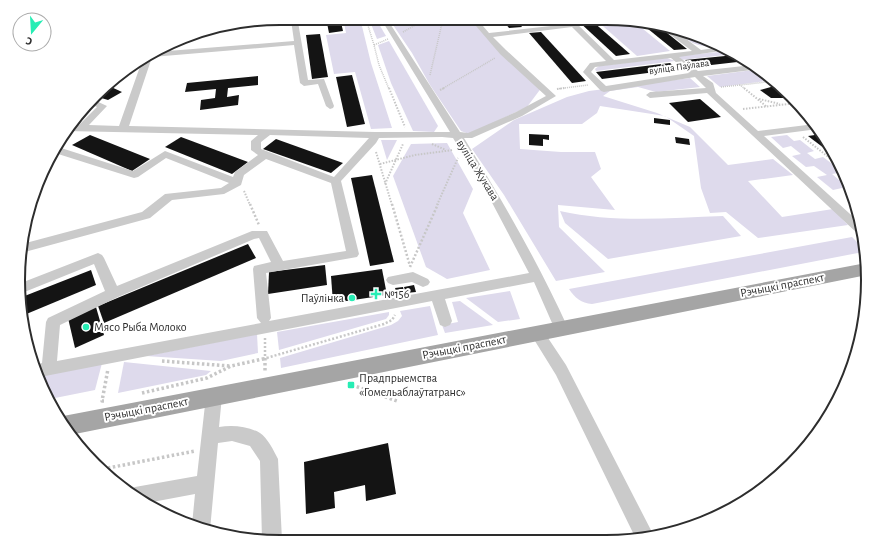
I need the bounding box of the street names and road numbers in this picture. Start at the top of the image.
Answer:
street label: вуліца Паўлава [648,58,710,76]
street label: вуліца Жукава [454,138,502,203]
street label: Рэчыцкі праспект [739,271,826,299]
street label: Рэчыцкі праспект [421,333,508,361]
street label: Рэчыцкі праспект [103,395,190,423]

